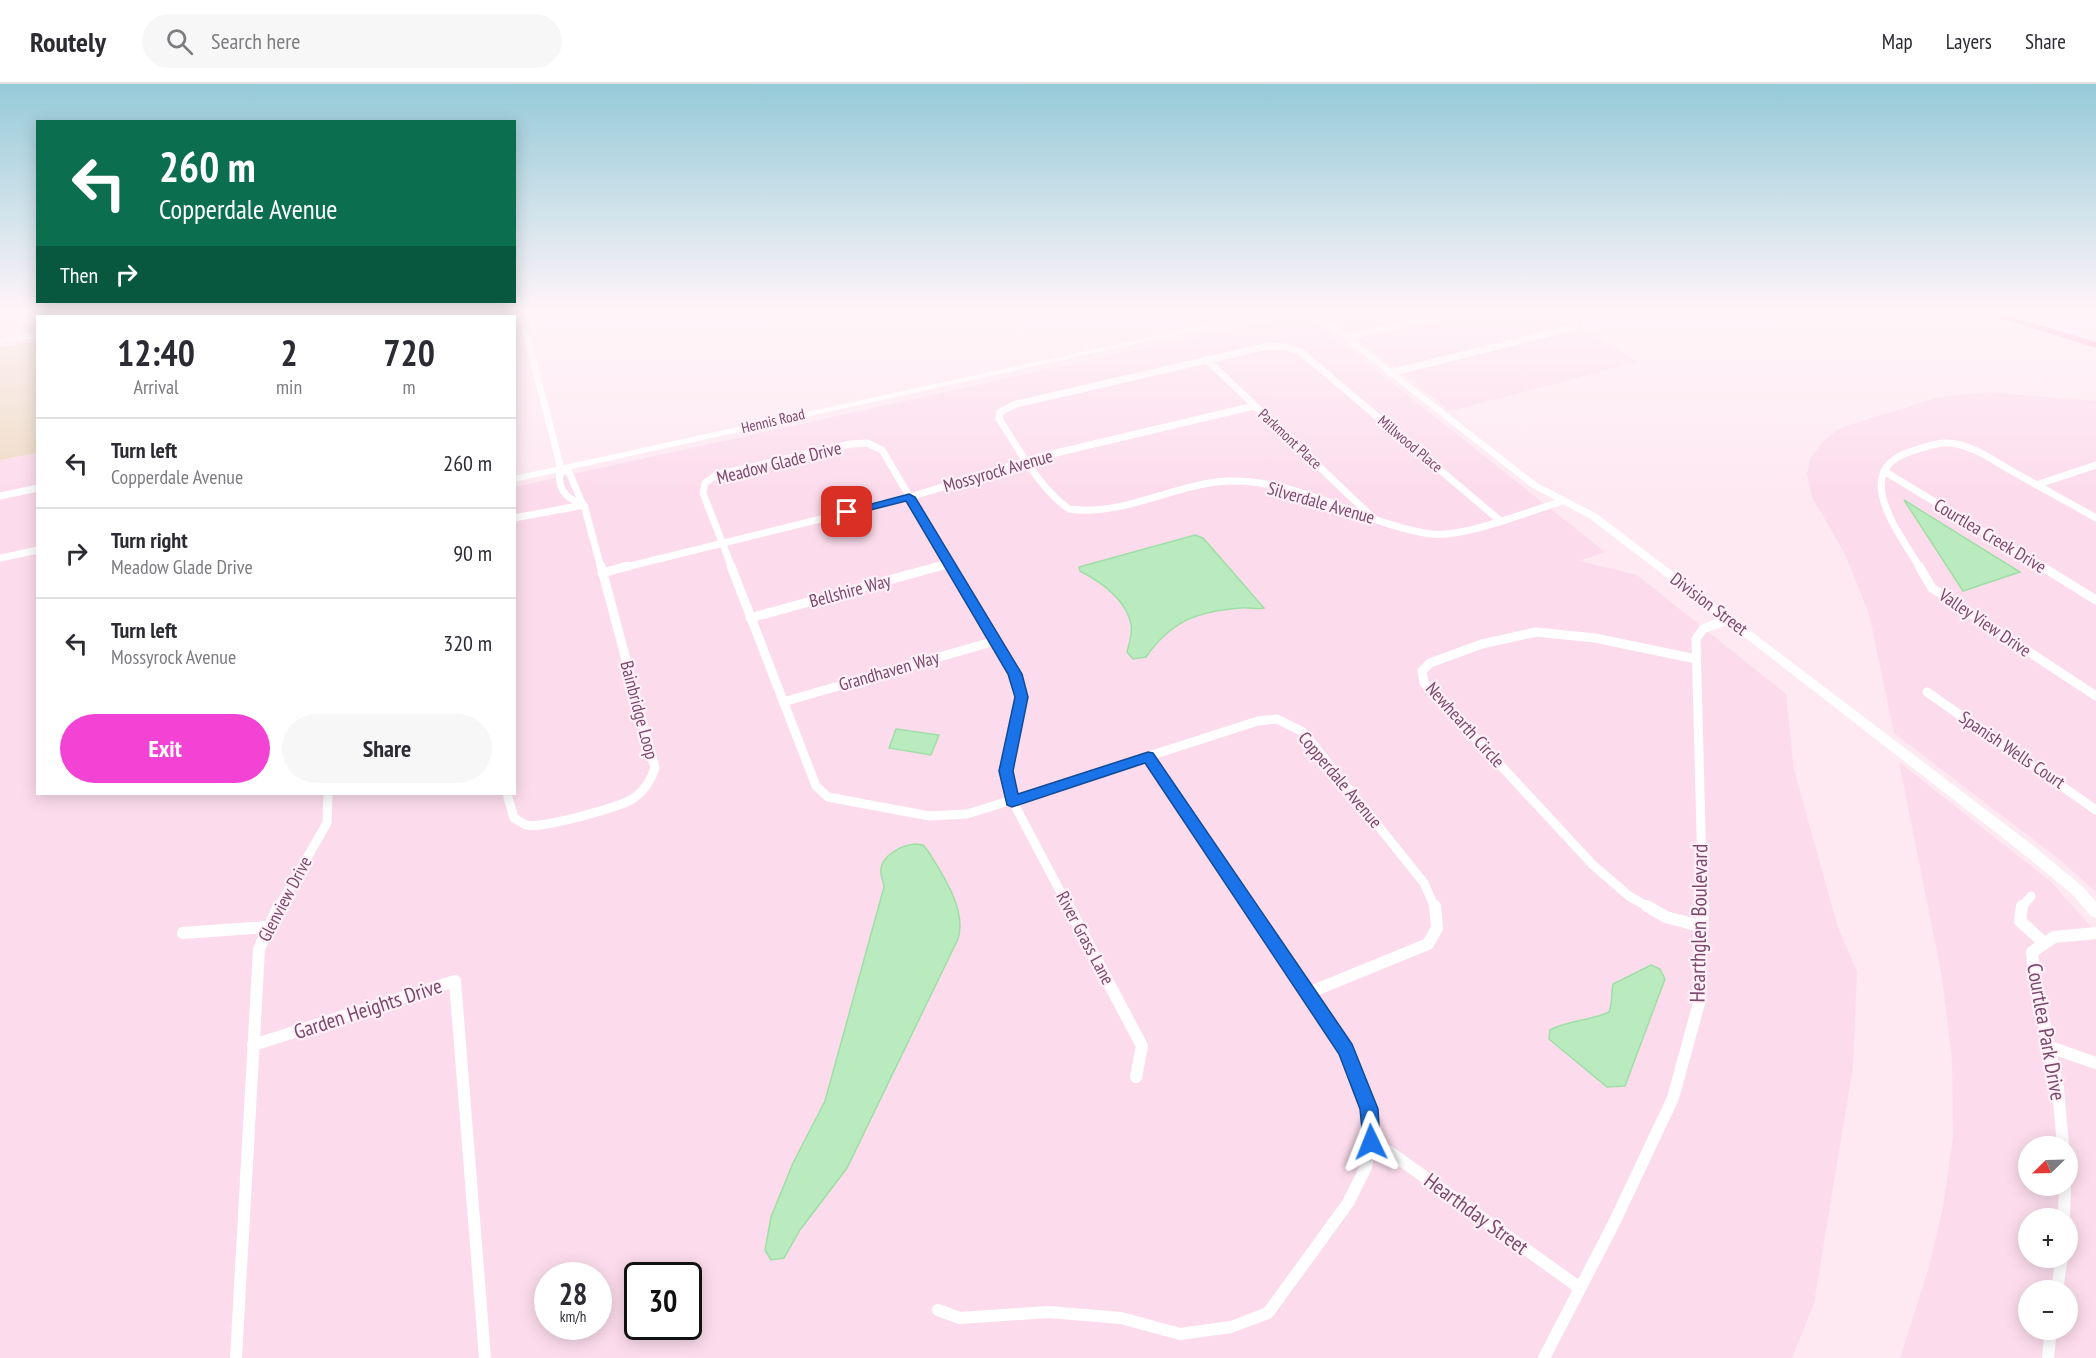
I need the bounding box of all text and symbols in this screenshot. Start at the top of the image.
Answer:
search box [142,14,562,68]
text: Routely [30,23,106,60]
icon: search [163,25,196,58]
text: Search here [211,27,300,55]
text: Map [1882,28,1913,55]
text: Layers [1946,28,1992,55]
text: Share [2025,28,2066,55]
text: 260 m [159,139,256,194]
icon: left [60,144,138,222]
text: Copperdale Avenue [159,192,338,226]
icon: right [110,258,143,291]
text: Then [60,261,98,289]
text: 12:40 [117,329,195,376]
text: 2 [280,329,298,376]
text: 720 [383,329,435,376]
text: Arrival [133,374,179,400]
text: min [276,374,302,400]
text: m [403,374,416,400]
street label: Hennis Road [739,404,806,437]
street label: Parkmont Place [1255,404,1326,473]
street label: Millwood Place [1374,411,1447,476]
text: Turn left [111,436,177,464]
street label: Meadow Glade Drive [714,436,844,489]
street label: Mossyrock Avenue [941,444,1055,497]
icon: left [60,447,93,480]
text: 260 m [443,449,492,477]
text: Copperdale Avenue [111,464,243,490]
street label: Silverdale Avenue [1265,476,1377,529]
pin [821,486,872,537]
street label: Courtlea Creek Drive [1930,493,2051,578]
icon: arrive [830,495,863,528]
text: Turn right [111,526,188,554]
icon: right [60,537,93,570]
text: 90 m [453,539,492,567]
text: Meadow Glade Drive [111,554,253,580]
street label: Division Street [1666,567,1753,640]
street label: Bellshire Way [807,569,893,612]
street label: Valley View Drive [1934,583,2036,662]
text: Turn left [111,616,177,644]
icon: left [60,627,93,660]
text: 320 m [443,629,492,657]
text: Mossyrock Avenue [111,644,236,670]
street label: Grandhaven Way [836,645,942,696]
street label: Bainbridge Loop [615,658,664,762]
street label: Newhearth Circle [1421,677,1510,772]
street label: Spanish Wells Court [1955,706,2070,794]
button: Exit [60,714,270,783]
button: Share [282,714,492,783]
street label: Copperdale Avenue [1293,727,1387,833]
street label: Hearthglen Boulevard [1684,843,1713,1003]
street label: Glenview Drive [252,852,317,945]
street label: River Grass Lane [1051,887,1120,988]
street label: Courtlea Park Drive [2021,961,2072,1103]
street label: Garden Heights Drive [290,972,445,1045]
position arrow [1339,1110,1403,1174]
north arrow [2018,1136,2078,1196]
map controls [2018,1136,2078,1340]
street label: Hearthday Street [1419,1167,1534,1261]
button: + [2018,1208,2078,1268]
speed limit sign: 30 [624,1262,702,1340]
text: 28 [559,1274,587,1313]
button: − [2018,1280,2078,1340]
text: km/h [560,1307,586,1326]

